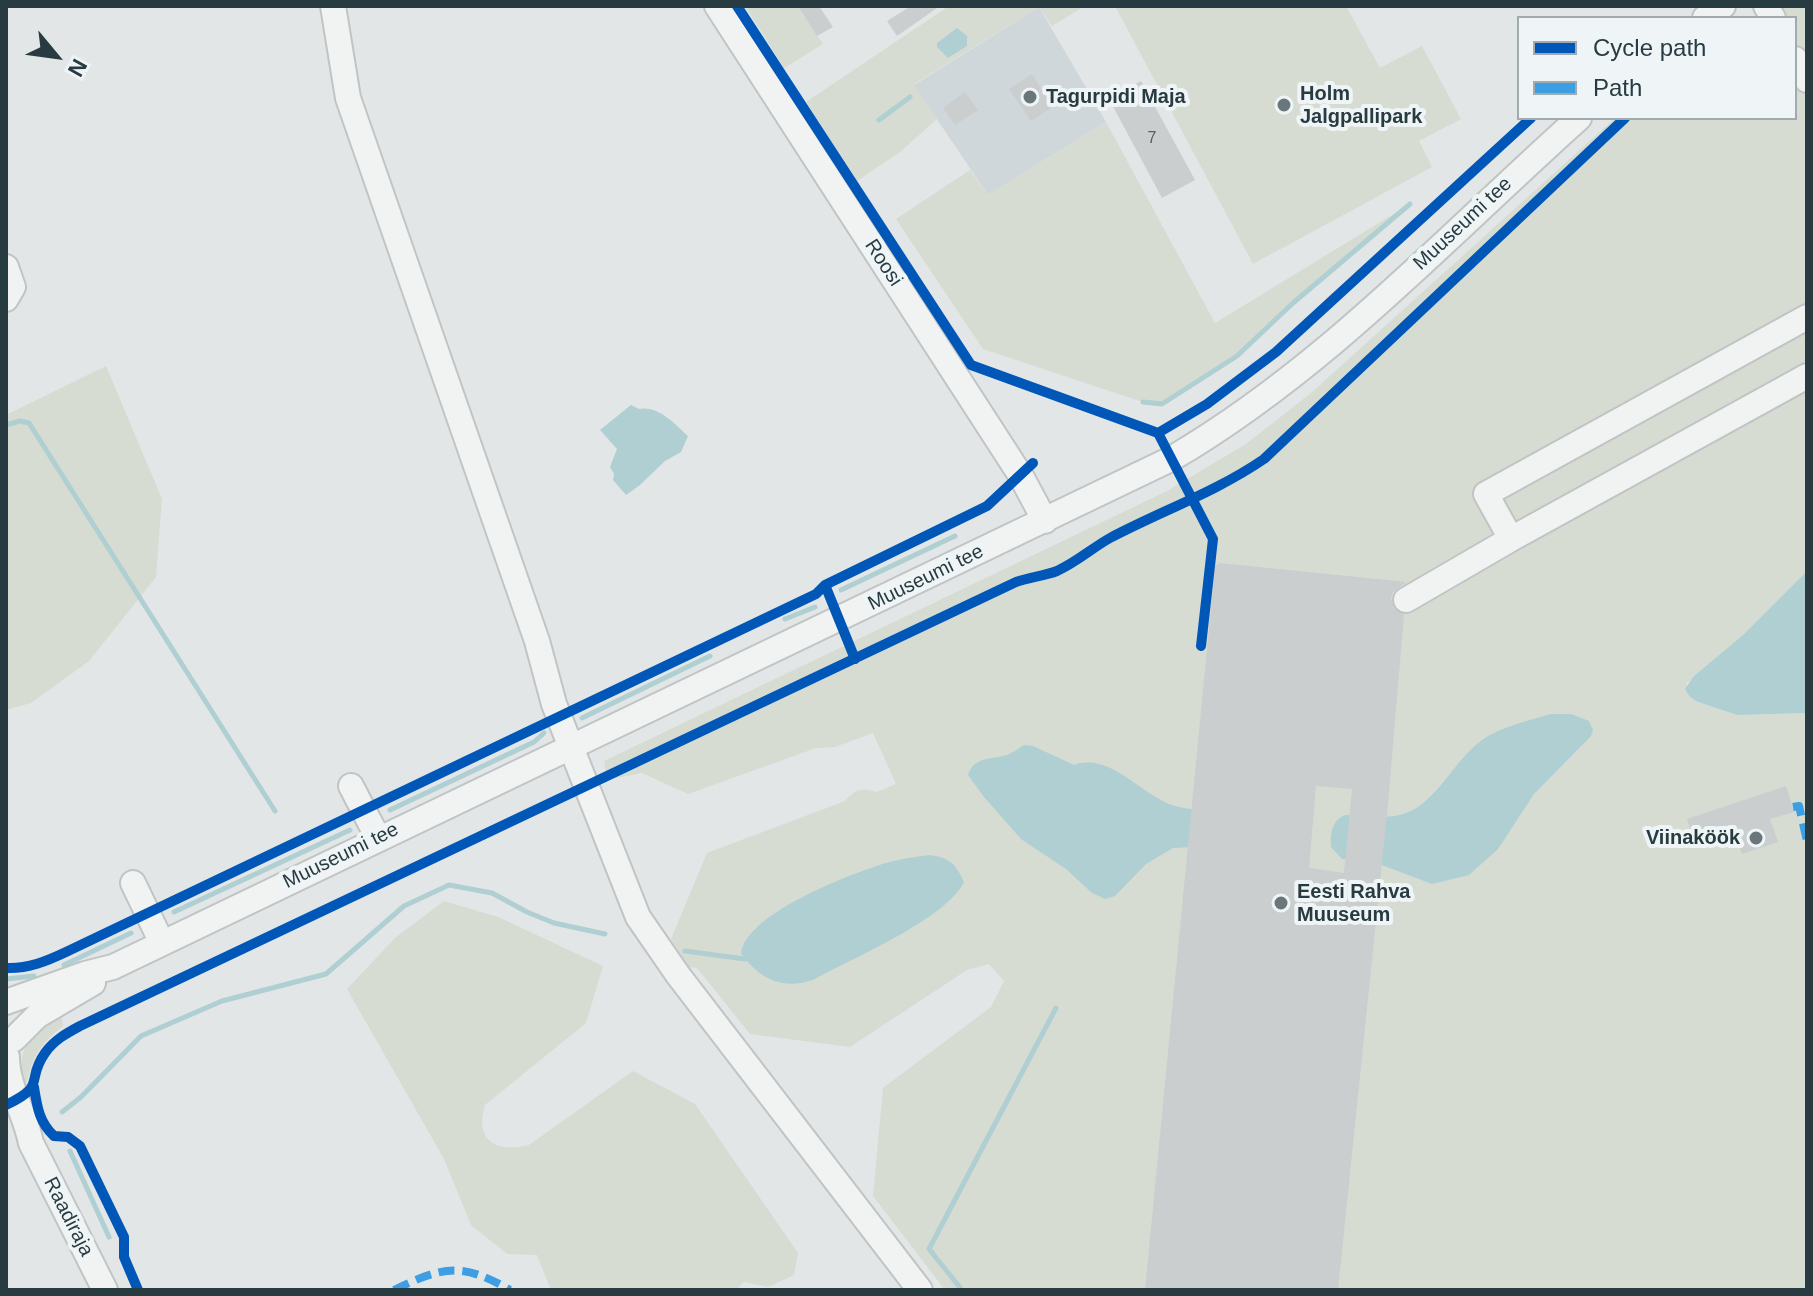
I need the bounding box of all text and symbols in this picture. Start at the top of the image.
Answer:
north arrow [16,16,96,96]
legend [1517,16,1797,120]
text: Cycle path [1593,34,1706,61]
text: N [63,55,92,81]
text: Path [1593,74,1642,101]
place label: Holm Jalgpallipark [1300,82,1422,129]
place label: Tagurpidi Maja [1046,85,1186,109]
marker: Tagurpidi Maja [1021,88,1039,106]
marker: Holm Jalgpallipark [1275,96,1293,114]
house number: 7 [1148,129,1156,149]
street label: Muuseumi tee [1409,172,1517,276]
street label: Roosi [859,235,907,291]
street label: Muuseumi tee [864,540,988,616]
street label: Muuseumi tee [279,818,403,894]
place label: Viinaköök [1646,826,1740,850]
marker: Viinaköök [1747,829,1765,847]
place label: Eesti Rahva Muuseum [1297,880,1410,927]
marker: Eesti Rahva Muuseum [1272,894,1290,912]
street label: Raadiraja [38,1173,98,1261]

